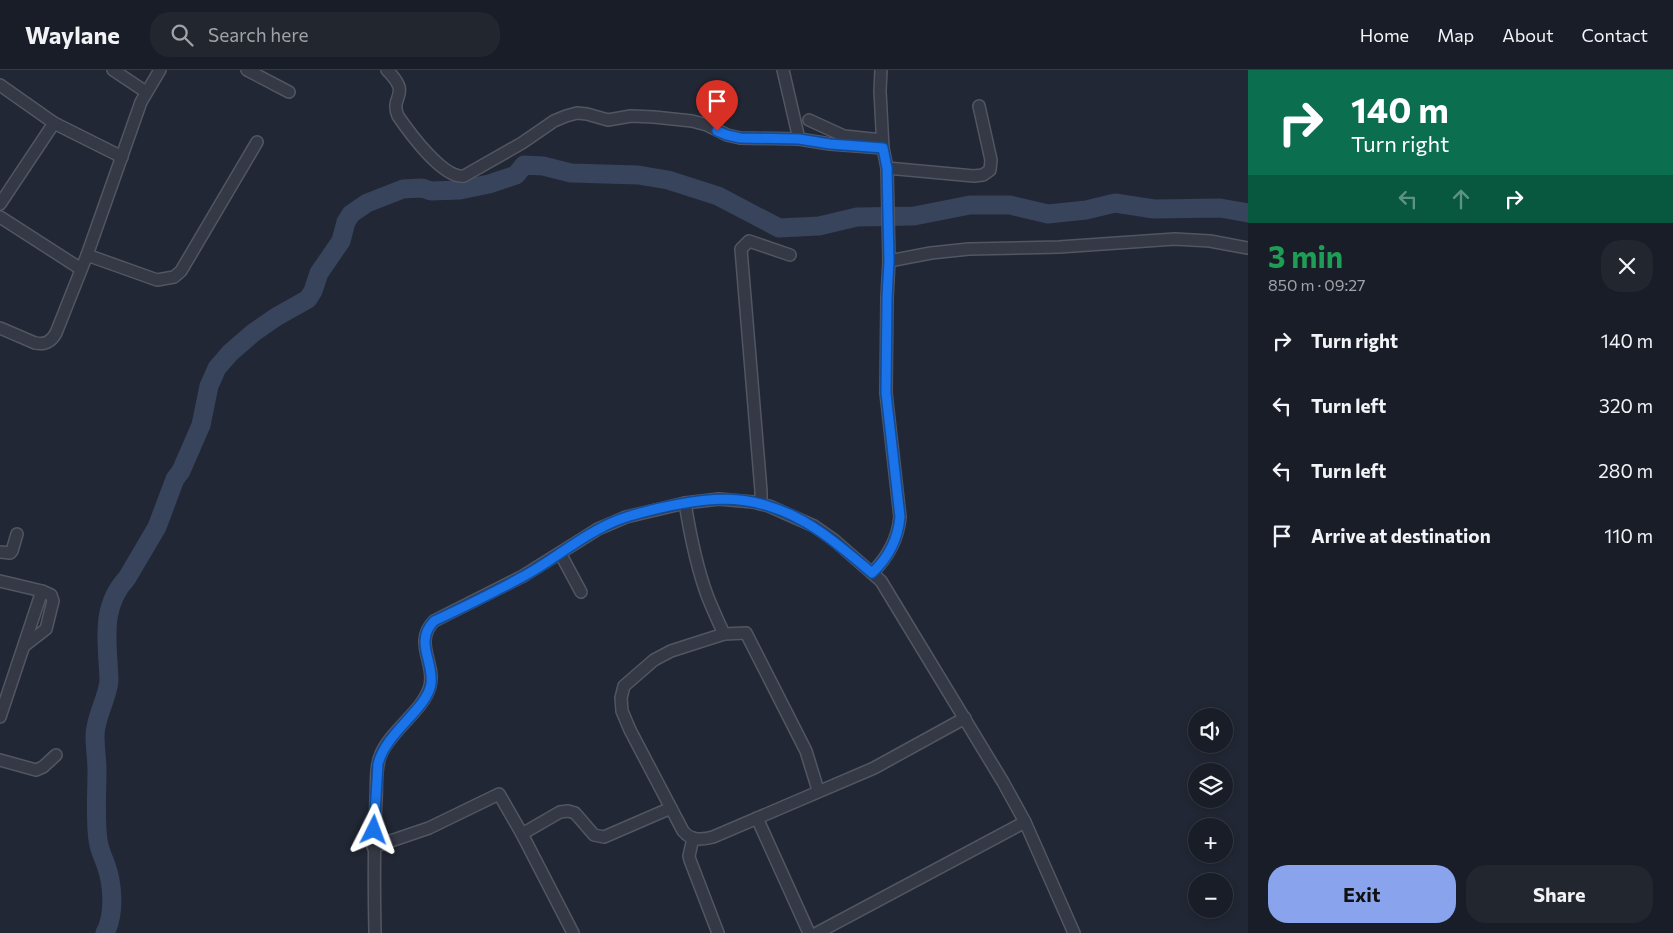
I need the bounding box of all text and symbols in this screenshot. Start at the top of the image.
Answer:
search box [150,12,500,57]
text: Waylane [25,20,120,49]
icon: search [168,21,196,49]
text: Search here [208,23,308,46]
text: Home [1360,24,1409,46]
text: Map [1437,24,1474,46]
text: About [1502,24,1554,46]
text: Contact [1582,24,1648,46]
pin [696,80,738,131]
icon: arrive [703,87,731,115]
text: 140 m [1351,87,1449,130]
icon: right [1268,90,1333,155]
text: Turn right [1351,130,1449,157]
icon: left [1394,185,1422,213]
icon: ahead [1447,185,1475,213]
icon: right [1500,185,1528,213]
text: 3 min [1268,237,1343,274]
button: close [1601,240,1653,292]
text: 850 m · 09:27 [1268,275,1365,294]
icon: right [1268,327,1296,355]
text: Turn right [1311,329,1398,352]
text: 140 m [1601,329,1653,352]
icon: left [1268,392,1296,420]
text: Turn left [1311,394,1386,417]
text: 320 m [1599,394,1653,417]
icon: left [1268,457,1296,485]
text: Turn left [1311,459,1386,482]
text: 280 m [1598,459,1653,482]
icon: arrive [1268,522,1296,550]
text: Arrive at destination [1311,524,1491,547]
text: 110 m [1604,524,1653,547]
map controls [1188,708,1233,918]
button: sound [1188,708,1233,753]
button: layers [1188,763,1233,808]
position arrow [347,803,399,855]
button: + [1188,818,1233,863]
button: Exit [1268,865,1456,923]
button: Share [1466,865,1653,923]
button: − [1188,873,1233,918]

